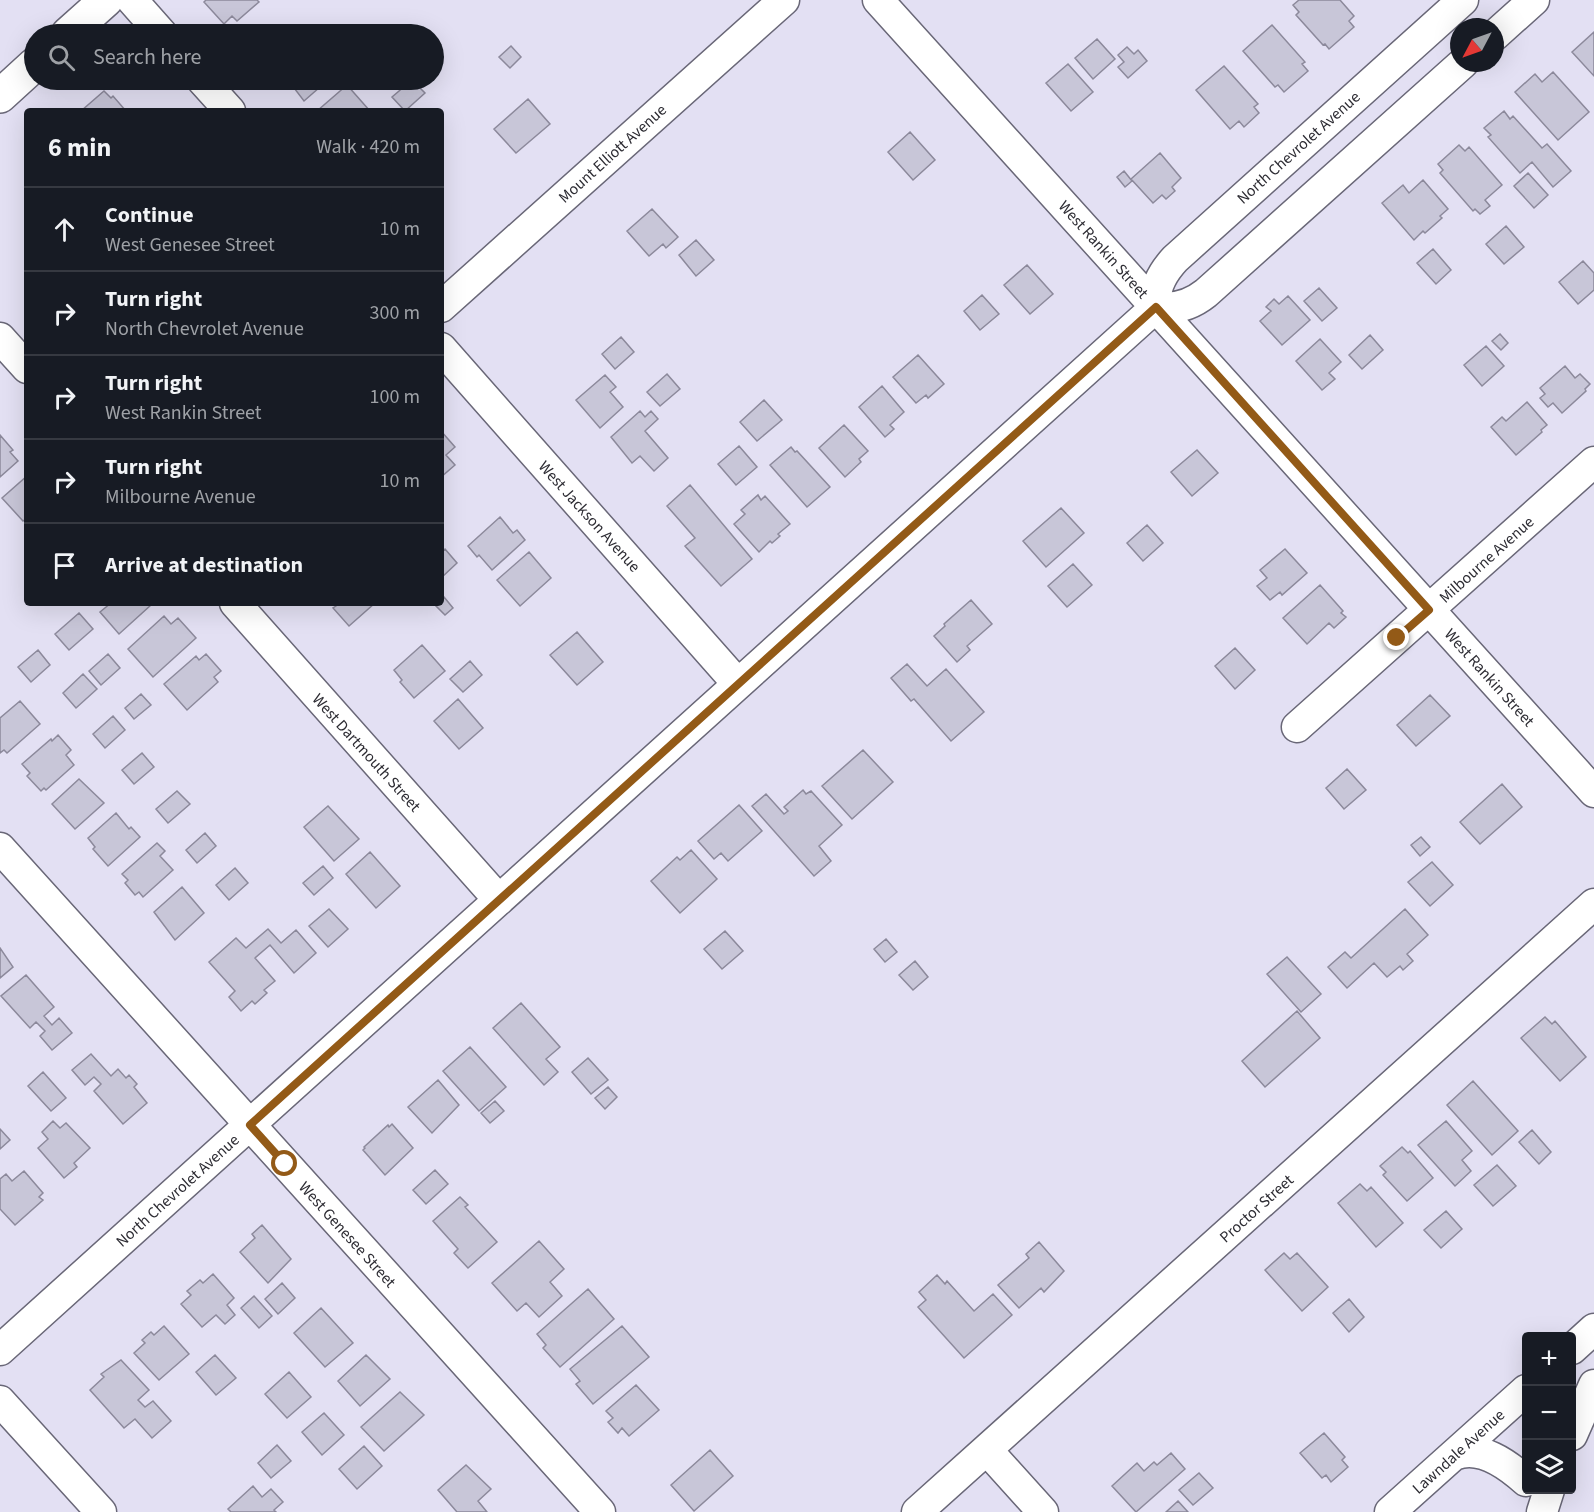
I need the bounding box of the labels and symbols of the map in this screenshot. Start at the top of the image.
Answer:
north arrow [1450,18,1504,72]
street label: North Chevrolet Avenue [1232,86,1365,209]
street label: Mount Elliott Avenue [554,99,671,208]
street label: West Rankin Street [1053,196,1154,304]
street label: West Jackson Avenue [533,456,645,577]
street label: Milbourne Avenue [1434,511,1539,608]
route end [1383,624,1409,650]
street label: West Rankin Street [1439,624,1540,732]
street label: West Dartmouth Street [307,689,426,817]
street label: North Chevrolet Avenue [111,1129,244,1252]
route start [271,1150,297,1176]
street label: Proctor Street [1215,1169,1299,1248]
street label: West Genesee Street [294,1177,401,1293]
street label: Lawndale Avenue [1408,1404,1510,1499]

